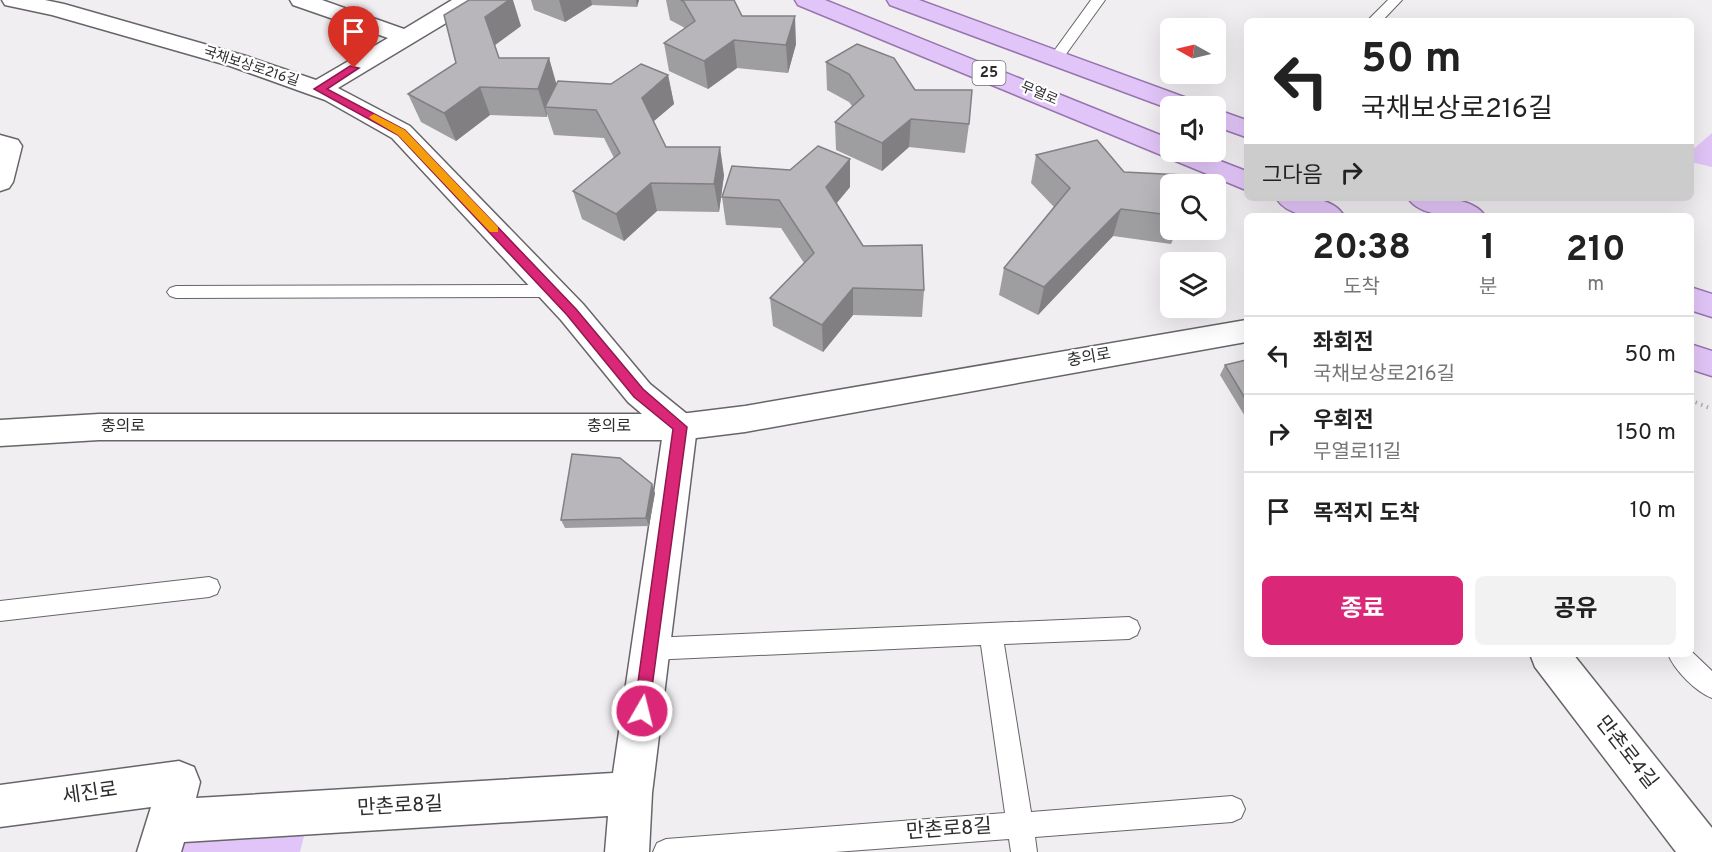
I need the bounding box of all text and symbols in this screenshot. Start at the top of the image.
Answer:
pin [328,6,379,68]
icon: arrive [337,15,370,48]
north arrow [1160,18,1226,84]
map controls [1160,18,1226,318]
text: 50 m [1361,34,1462,87]
icon: left [1262,42,1340,120]
street label: 국채보상로216길 [201,44,301,90]
road number: 25 [972,61,1006,85]
street label: 무열로 [1018,79,1060,109]
text: 국채보상로216길 [1361,93,1553,127]
button: sound [1160,96,1226,162]
icon: right [1335,156,1368,189]
text: 그다음 [1262,163,1323,190]
button: search [1160,174,1226,240]
text: 20:38 [1312,226,1411,272]
text: 1 [1481,226,1495,272]
text: 210 [1566,228,1626,274]
button: layers [1160,252,1226,318]
text: m [1587,272,1604,298]
text: 도착 [1343,275,1380,301]
text: 분 [1479,275,1497,301]
text: 좌회전 [1313,330,1374,357]
icon: left [1262,339,1295,372]
text: 50 m [1624,342,1676,369]
street label: 충의로 [1066,344,1113,372]
text: 국채보상로216길 [1313,362,1455,388]
text: 우회전 [1313,408,1374,435]
street label: 충의로 [101,417,145,437]
street label: 충의로 [587,417,631,437]
icon: right [1262,417,1295,450]
text: 150 m [1616,420,1676,447]
text: 무열로11길 [1313,440,1402,466]
icon: arrive [1262,495,1295,528]
text: 10 m [1630,498,1676,525]
text: 목적지 도착 [1313,501,1420,528]
button: 종료 [1262,576,1463,645]
button: 공유 [1475,576,1676,645]
position arrow [610,679,674,743]
street label: 만촌로4길 [1589,711,1663,795]
street label: 세진로 [61,777,119,811]
street label: 만촌로8길 [356,792,444,822]
street label: 만촌로8길 [905,814,993,846]

